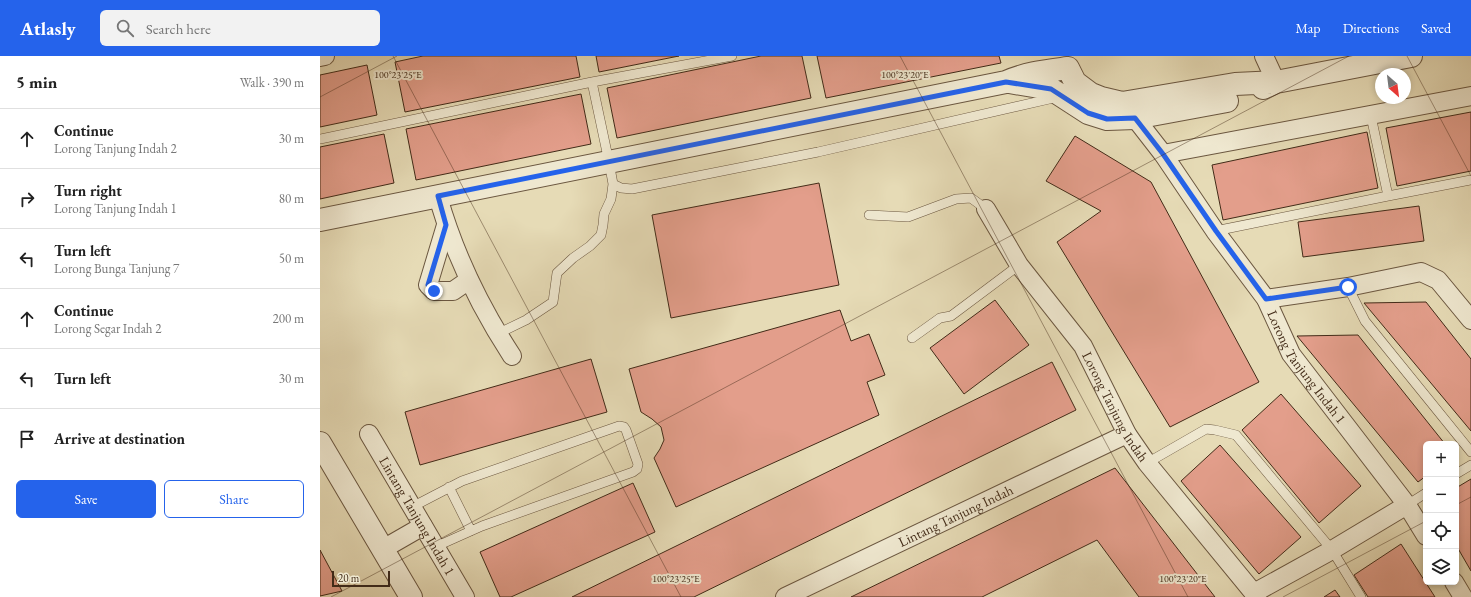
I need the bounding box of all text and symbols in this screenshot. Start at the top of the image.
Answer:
search box [100,10,380,46]
text: Atlasly [20,16,76,41]
icon: search [114,17,136,39]
text: Search here [146,19,211,38]
text: Map [1295,19,1321,37]
text: Directions [1343,19,1399,37]
text: Saved [1421,19,1451,37]
text: 100°23'25"E [374,68,422,81]
text: 100°23'20"E [881,68,929,81]
north arrow [1375,68,1411,104]
text: 5 min [16,71,57,93]
text: Walk · 390 m [240,74,304,91]
text: Continue [54,121,114,140]
icon: ahead [16,128,38,150]
text: 30 m [279,130,304,147]
text: Lorong Tanjung Indah 2 [54,140,177,157]
text: Turn right [54,181,122,200]
icon: right [16,188,38,210]
text: 80 m [279,190,304,207]
text: Lorong Tanjung Indah 1 [54,200,177,217]
text: Turn left [54,241,111,260]
icon: left [16,248,38,270]
text: 50 m [279,250,304,267]
text: Lorong Bunga Tanjung 7 [54,260,179,277]
route start [1339,278,1357,296]
route end [425,282,443,300]
text: Continue [54,301,114,320]
street label: Lorong Tanjung Indah 1 [1263,307,1350,427]
icon: ahead [16,308,38,330]
text: 200 m [273,310,304,327]
text: Lorong Segar Indah 2 [54,320,161,337]
street label: Lorong Tanjung Indah [1078,349,1152,465]
icon: left [16,368,38,390]
text: Turn left [54,369,111,388]
text: 30 m [279,370,304,387]
icon: arrive [16,428,38,450]
text: Arrive at destination [54,429,185,448]
map controls [1423,441,1459,585]
button: + [1423,441,1459,477]
street label: Lintang Tanjung Indah 1 [375,453,459,578]
button: − [1423,477,1459,513]
button: Save [16,480,156,518]
button: Share [164,480,304,518]
street label: Lintang Tanjung Indah [895,481,1016,551]
button: locate [1423,513,1459,549]
button: layers [1423,549,1459,585]
scale bar [332,569,390,588]
text: 20 m [338,571,359,585]
text: 100°23'25"E [652,572,700,585]
text: 100°23'20"E [1159,572,1207,585]

